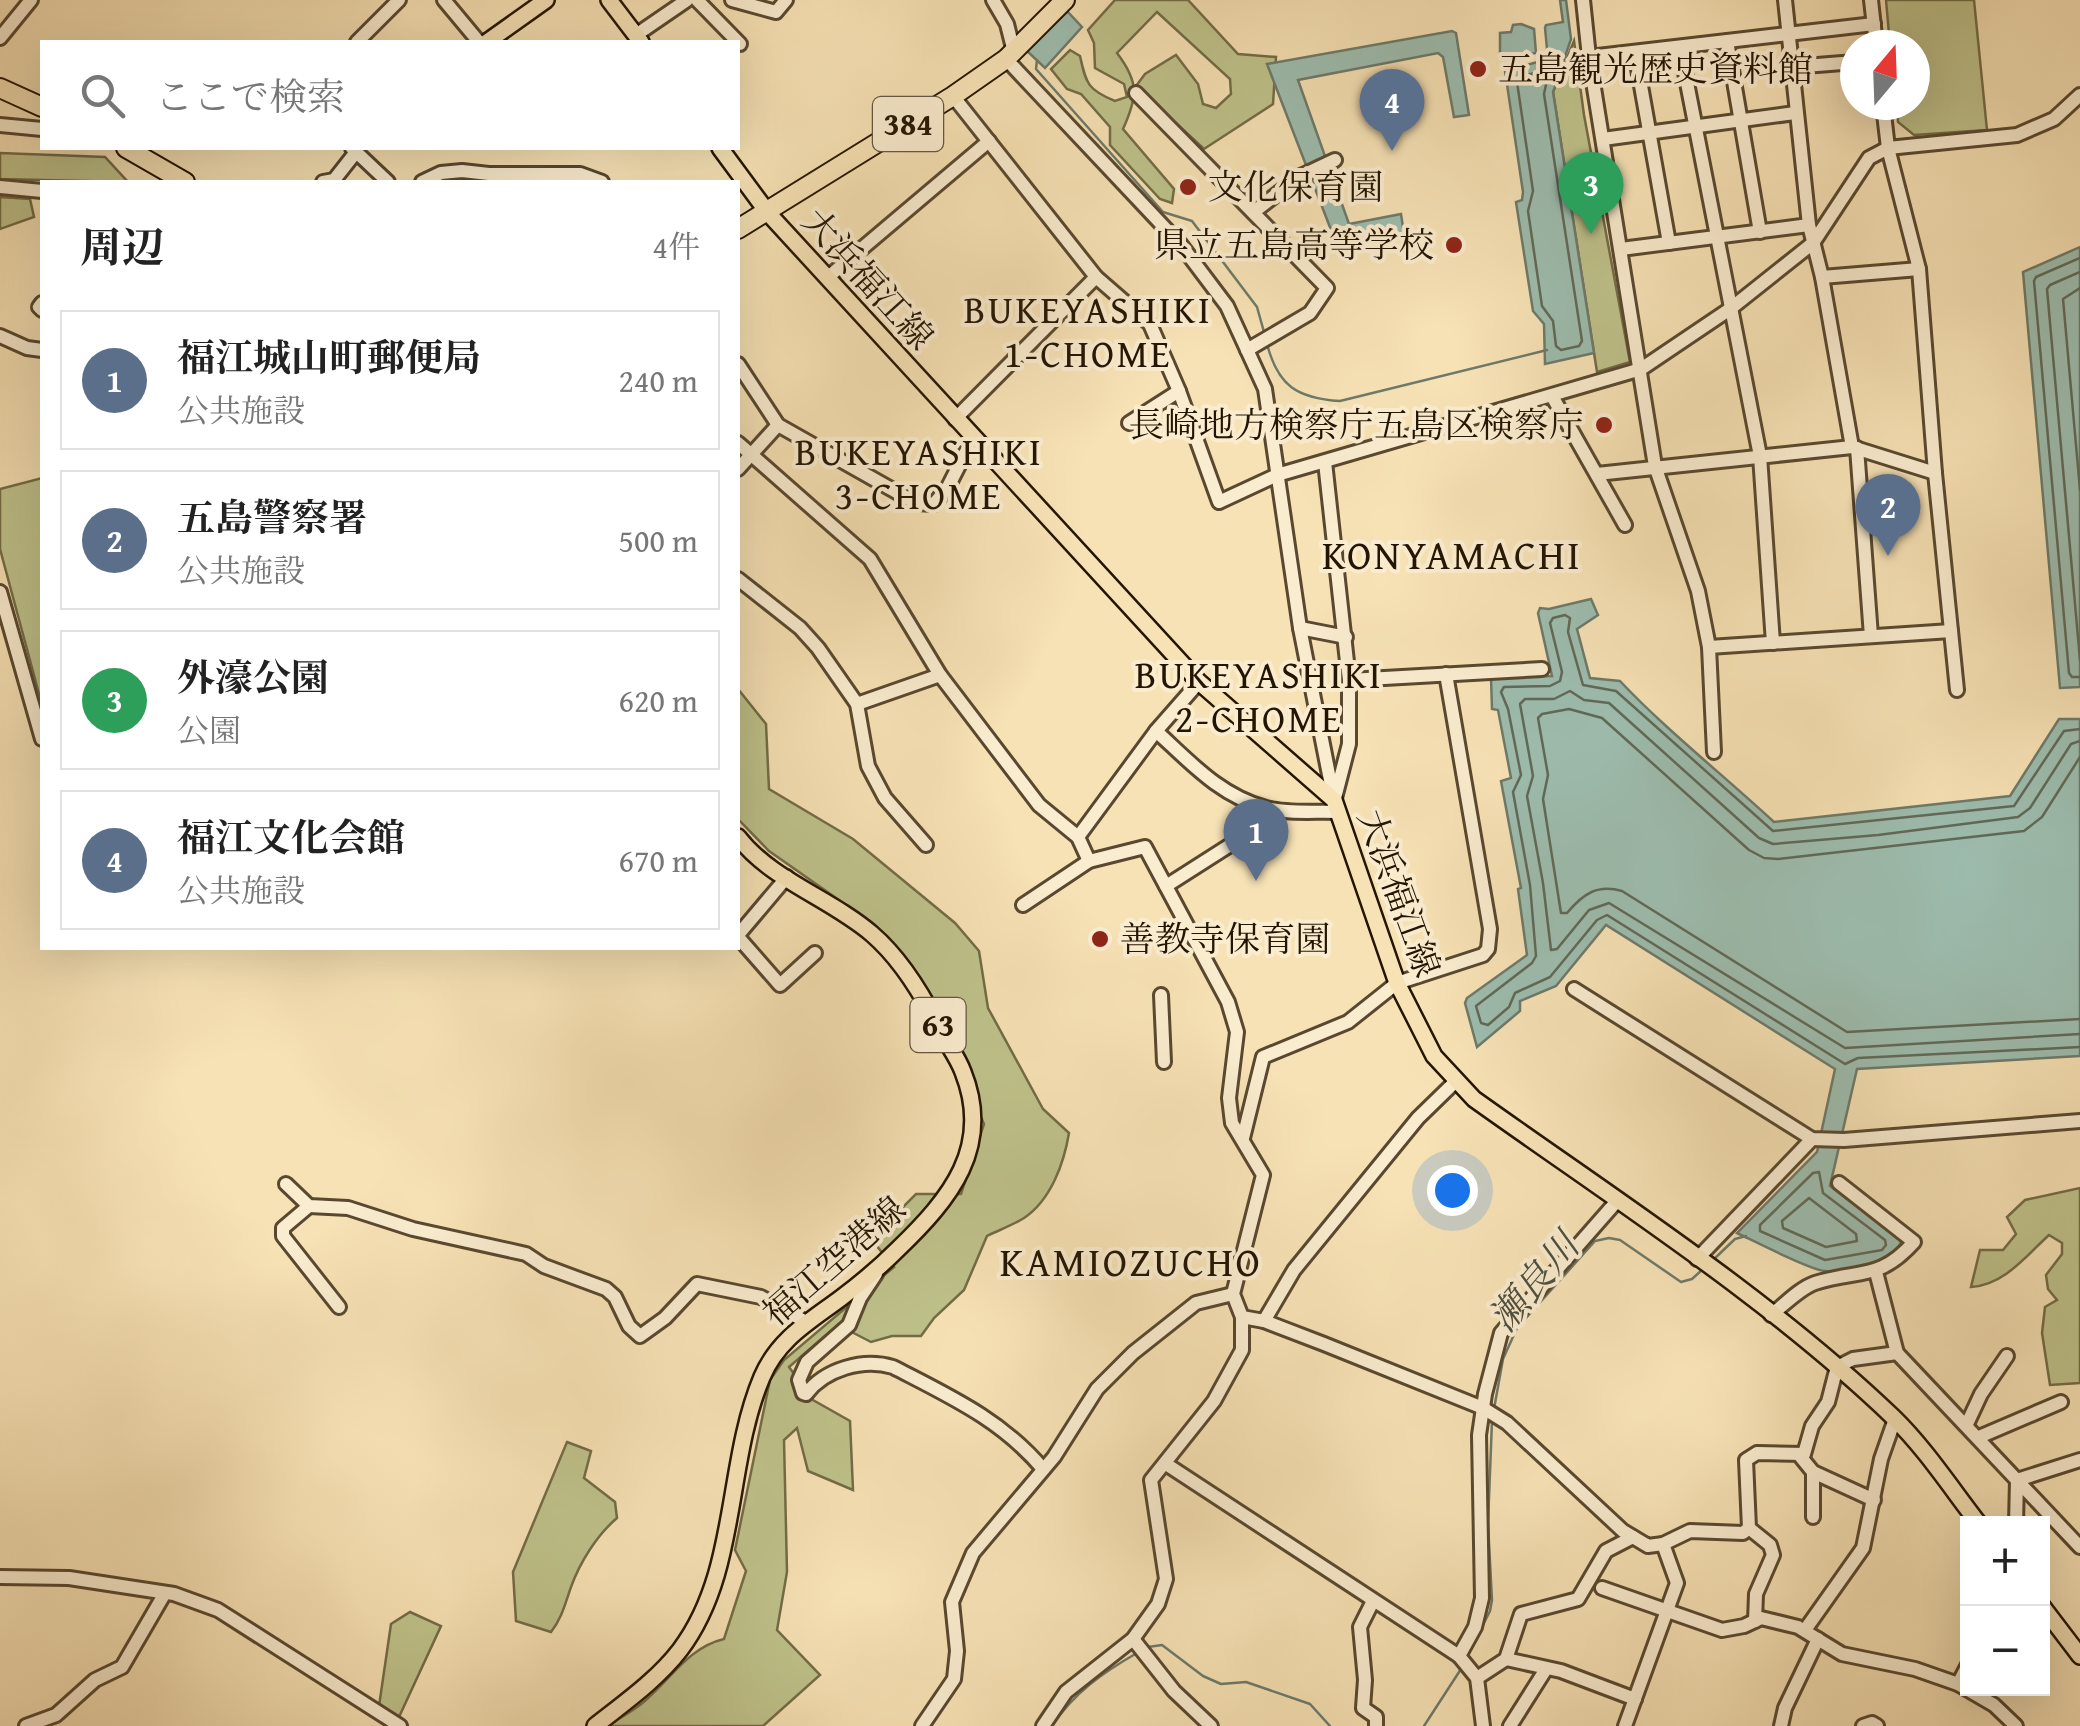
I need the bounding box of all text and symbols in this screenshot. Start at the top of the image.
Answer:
north arrow [1840,30,1930,120]
search box [40,40,740,150]
place label: 五島観光歴史資料館 [1498,43,1813,94]
marker: 五島観光歴史資料館 [1467,58,1489,80]
icon: search [75,68,130,123]
text: ここで検索 [155,68,345,124]
pin: 4 [1360,68,1424,151]
road number: 384 [873,97,943,151]
pin: 3 [1558,152,1624,234]
place label: 文化保育園 [1208,161,1383,212]
marker: 文化保育園 [1177,176,1199,198]
street label: 大浜福江線 [791,197,946,361]
text: 周辺 [80,216,164,277]
place label: 県立五島高等学校 [1154,219,1434,270]
text: 4件 [653,223,700,270]
marker: 県立五島高等学校 [1443,234,1465,256]
district label: BUKEYASHIKI 1-CHOME [964,281,1212,381]
text: 福江城山町郵便局 [177,329,481,385]
text: 1 [106,357,123,404]
text: 240 m [619,357,698,404]
text: 公共施設 [177,387,305,434]
place label: 長崎地方検察庁五島区検察庁 [1129,399,1584,450]
marker: 長崎地方検察庁五島区検察庁 [1593,414,1615,436]
district label: BUKEYASHIKI 3-CHOME [795,423,1043,523]
pin: 2 [1856,474,1920,556]
text: 五島警察署 [177,489,367,545]
text: 2 [106,517,123,564]
text: 500 m [619,517,698,564]
district label: KONYAMACHI [1322,525,1582,584]
text: 公共施設 [177,547,305,594]
district label: BUKEYASHIKI 2-CHOME [1135,646,1383,746]
text: 外濠公園 [177,649,329,705]
text: 3 [106,677,123,724]
text: 620 m [619,677,698,724]
text: 公園 [177,707,241,754]
pin: 1 [1224,798,1288,881]
street label: 大浜福江線 [1346,802,1453,984]
text: 福江文化会館 [177,809,405,865]
text: 4 [106,837,123,884]
text: 670 m [619,837,698,884]
text: 公共施設 [177,867,305,914]
place label: 善教寺保育園 [1120,913,1330,964]
marker: 善教寺保育園 [1089,928,1111,950]
road number: 63 [910,998,966,1052]
your location [1427,1165,1478,1216]
street label: 福江空港線 [751,1184,916,1337]
water label: 瀬良川 [1475,1217,1594,1343]
district label: KAMIOZUCHO [1000,1232,1262,1291]
map controls [1960,1516,2050,1696]
button: + [1960,1516,2050,1606]
button: − [1960,1606,2050,1696]

